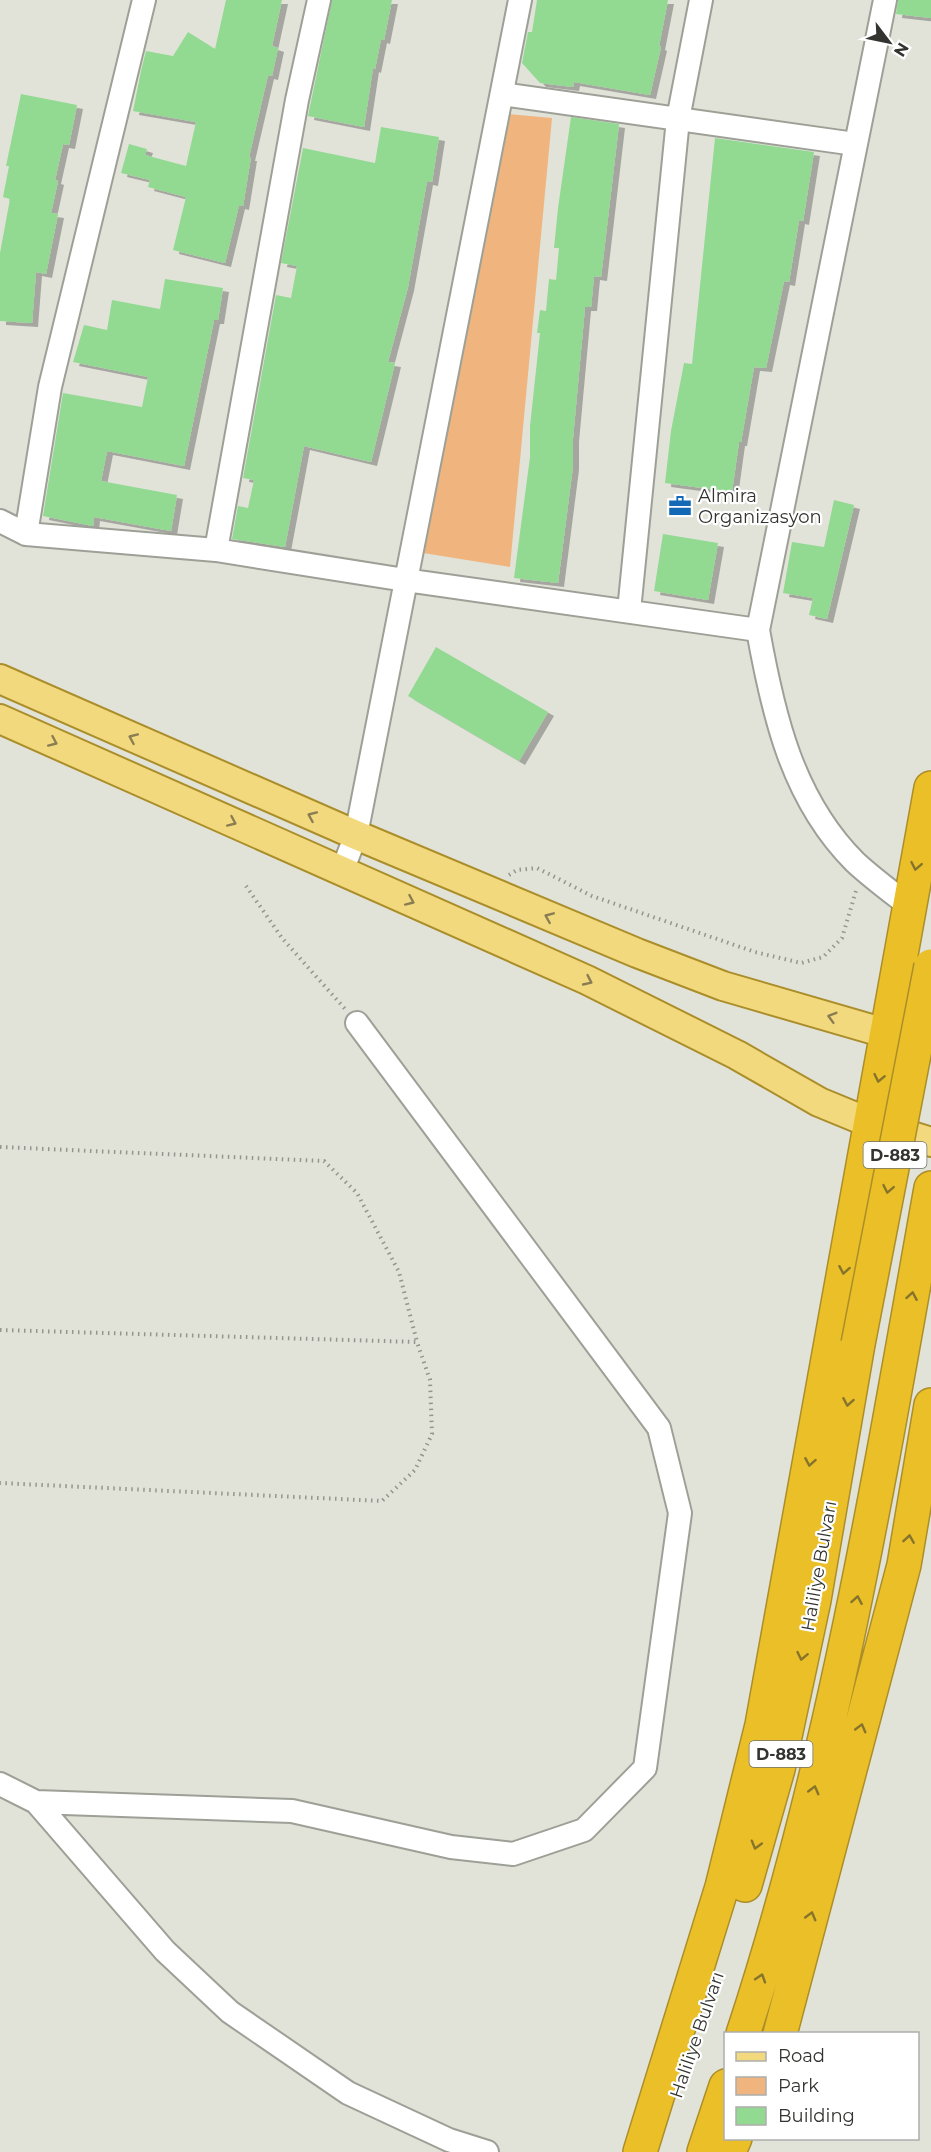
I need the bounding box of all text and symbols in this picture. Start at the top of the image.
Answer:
north arrow [859,12,919,72]
text: N [890,39,913,60]
place label: Almira Organizasyon [698,485,822,528]
office icon: Almira Organizasyon [667,493,693,519]
one-way arrow [129,733,140,745]
one-way arrow [47,735,58,747]
one-way arrow [307,811,318,823]
one-way arrow [225,814,236,826]
one-way arrow [910,860,923,870]
one-way arrow [403,894,414,906]
one-way arrow [545,912,556,924]
one-way arrow [581,974,592,986]
one-way arrow [827,1012,837,1024]
one-way arrow [873,1073,886,1083]
road number: D-883 [864,1142,926,1168]
one-way arrow [882,1183,895,1193]
one-way arrow [838,1266,850,1275]
one-way arrow [905,1291,917,1300]
one-way arrow [843,1397,855,1406]
one-way arrow [805,1458,817,1467]
street label: Haliliye Bulvarı [797,1499,841,1633]
one-way arrow [902,1534,915,1544]
one-way arrow [850,1595,863,1605]
one-way arrow [797,1650,810,1660]
one-way arrow [854,1723,866,1734]
road number: D-883 [750,1741,812,1767]
one-way arrow [807,1785,819,1796]
one-way arrow [751,1839,763,1850]
one-way arrow [804,1911,817,1921]
street label: Haliliye Bulvarı [665,1969,729,2101]
one-way arrow [754,1973,766,1984]
legend [724,2032,919,2140]
text: Road [778,2045,825,2067]
text: Park [778,2075,819,2097]
text: Building [778,2105,855,2127]

